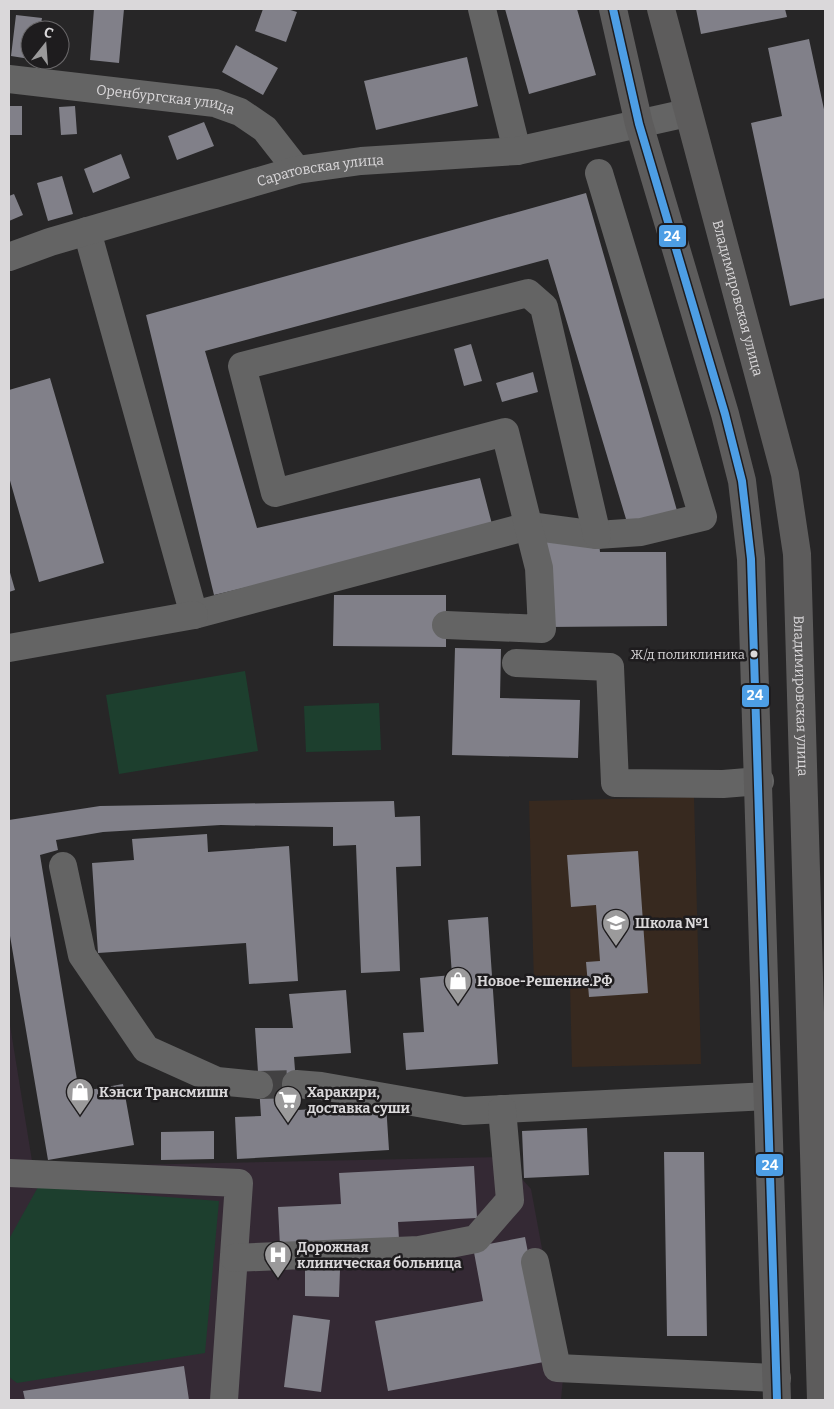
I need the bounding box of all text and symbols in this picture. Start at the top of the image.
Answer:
north arrow [20,20,70,70]
text: С [42,24,56,43]
street label: Оренбургская улица [95,81,238,118]
street label: Саратовская улица [255,151,385,190]
street label: Владимировская улица [709,218,767,378]
line badge: 24 [658,224,687,248]
text: 24 [664,228,681,245]
street label: Владимировская улица [790,615,812,777]
place label: Ж/д поликлиника [630,647,745,662]
marker: Ж/д поликлиника [749,649,759,659]
line badge: 24 [741,684,770,708]
text: 24 [747,687,764,704]
school or university icon: Школа №1 [601,908,631,947]
place label: Школа №1 [635,915,709,932]
shop icon: Новое-Решение.РФ [443,966,473,1005]
place label: Новое-Решение.РФ [477,973,612,990]
shop icon: Кэнси Трансмишн [65,1077,95,1116]
place label: Кэнси Трансмишн [99,1084,228,1101]
place label: Харакири, доставка суши [307,1084,411,1117]
supermarket icon: Харакири, доставка суши [273,1085,303,1124]
line badge: 24 [755,1153,784,1177]
text: 24 [762,1157,779,1174]
place label: Дорожная клиническая больница [297,1239,462,1272]
hospital icon: Дорожная клиническая больница [263,1240,293,1279]

